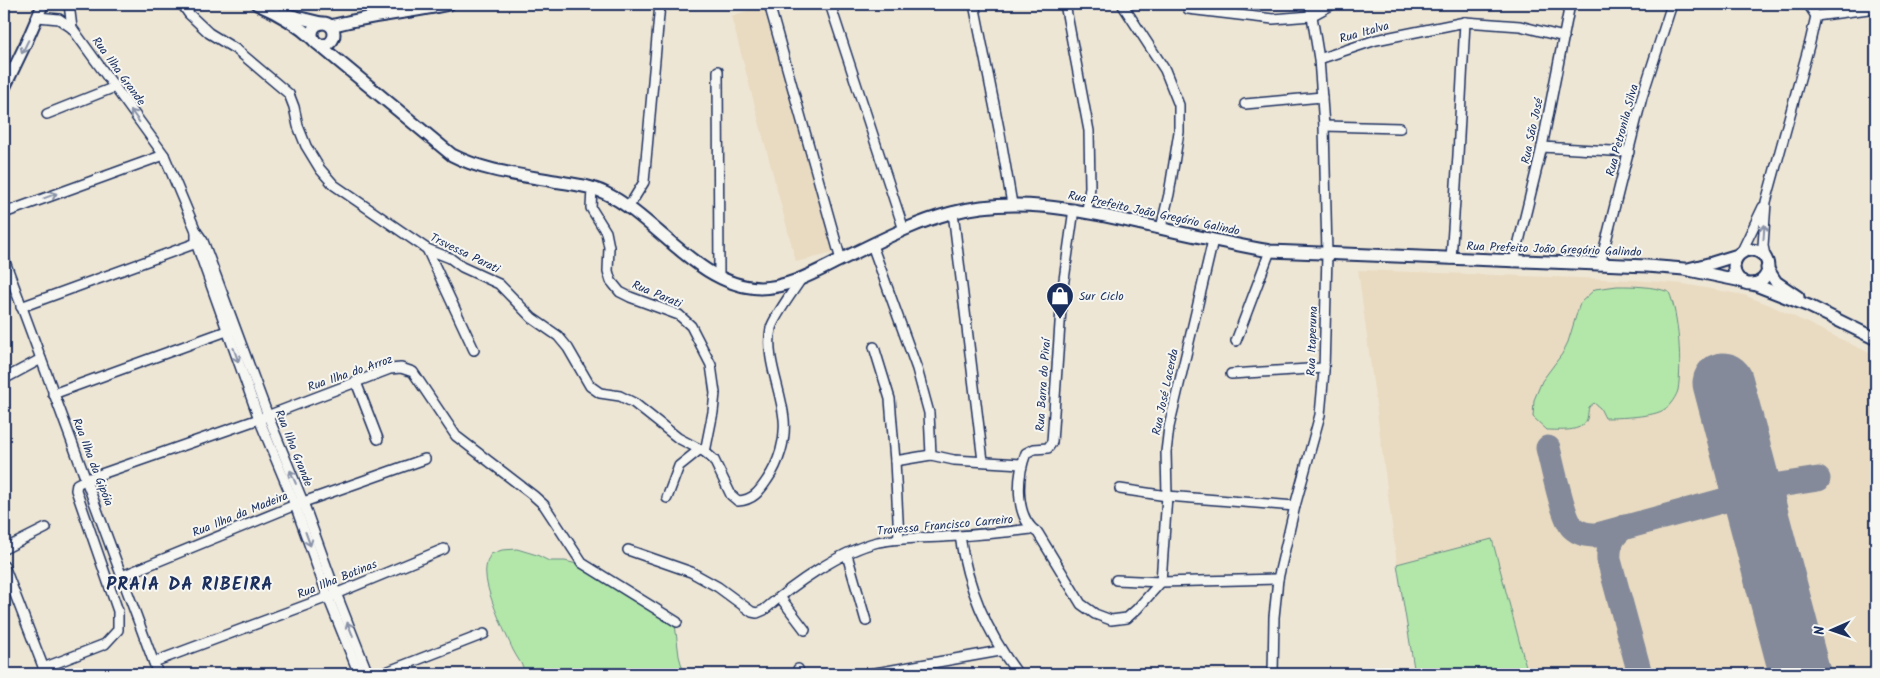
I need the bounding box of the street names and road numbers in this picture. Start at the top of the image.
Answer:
street label: Rua Italva [1337,16,1392,49]
street label: Rua Ilha Grande [87,33,151,110]
street label: Rua Petronila Silva [1601,82,1644,178]
street label: Rua São José [1516,96,1549,166]
street label: Rua Prefeito João Gregório Galindo [1066,186,1242,241]
street label: Trsvessa Parati [427,228,504,279]
street label: Rua Prefeito João Gregório Galindo [1466,237,1642,262]
street label: Rua Parati [629,275,686,314]
street label: Rua Itaperuna [1302,305,1323,376]
street label: Rua Barra do Piraí [1031,336,1056,432]
street label: Rua José Lacerda [1147,347,1184,437]
street label: Rua Ilha do Arroz [305,350,395,397]
street label: Rua Ilha Grande [269,407,318,490]
street label: Rua Ilha da Gipóia [67,415,118,509]
street label: Rua Ilha da Madeira [189,486,291,542]
street label: Travessa Francisco Carreiro [876,510,1014,541]
street label: Rua Ilha Botinas [294,555,380,604]

